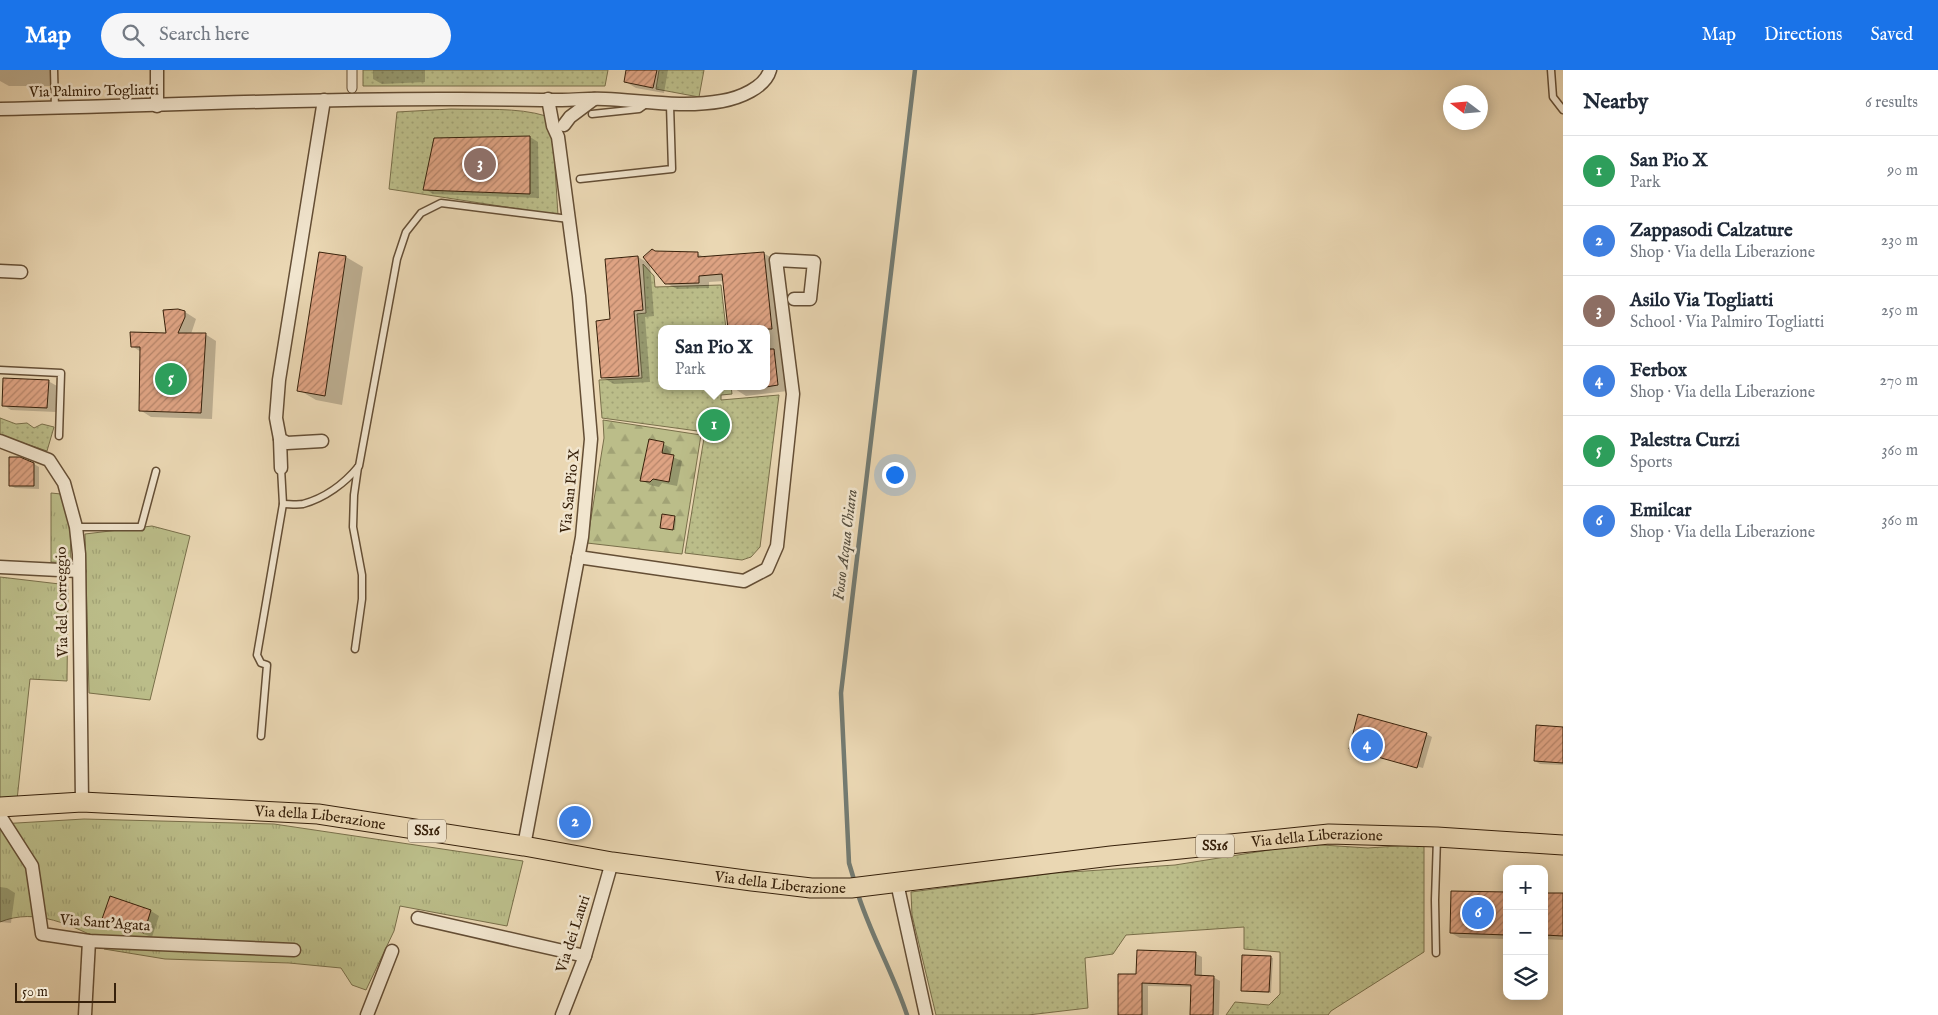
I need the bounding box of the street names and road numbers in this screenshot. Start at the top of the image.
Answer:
street label: Via Palmiro Togliatti [28,80,159,102]
street label: Via San Pio X [556,448,584,535]
street label: Via del Correggio [52,546,72,659]
street label: Via della Liberazione [253,801,387,834]
road number: SS16 [408,819,446,842]
street label: Via della Liberazione [1249,824,1383,851]
road number: SS16 [1196,834,1234,858]
street label: Via della Liberazione [712,866,846,898]
street label: Via dei Lauri [551,893,594,976]
street label: Via Sant'Agata [58,910,151,936]

